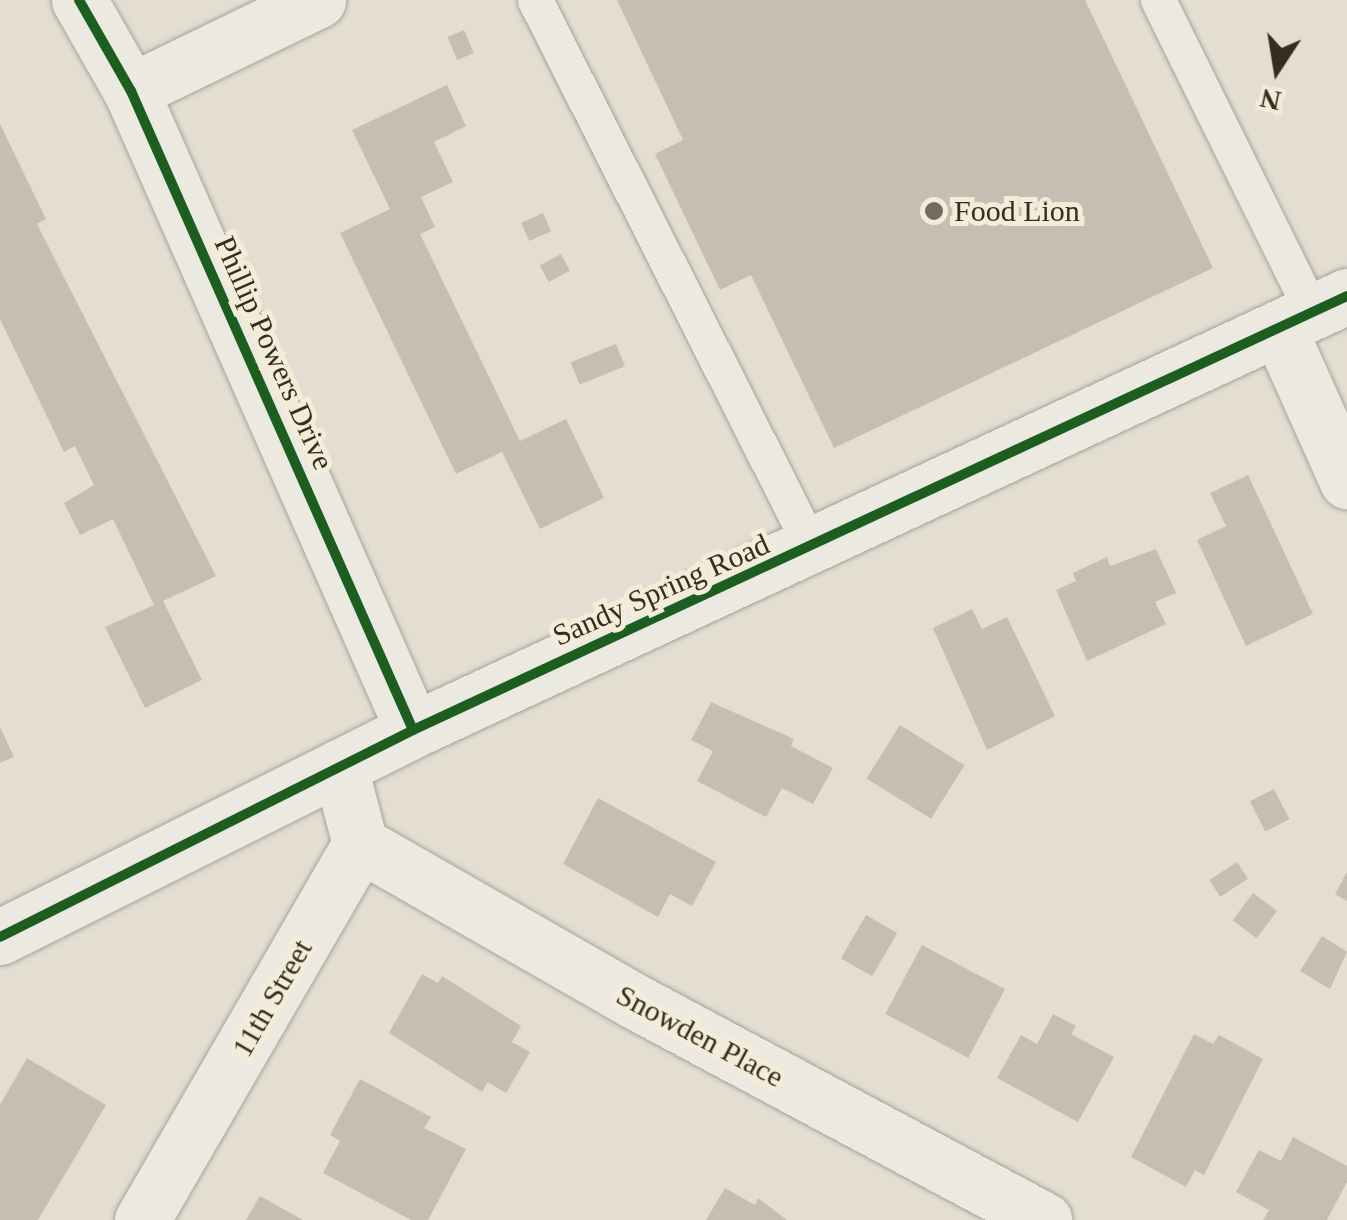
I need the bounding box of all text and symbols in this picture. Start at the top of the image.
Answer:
north arrow [1227,20,1327,120]
text: N [1258,83,1284,117]
place label: Food Lion [954,193,1080,229]
marker: Food Lion [923,200,945,222]
street label: Phillip Powers Drive [206,231,342,475]
street label: Sandy Spring Road [547,526,775,654]
street label: 11th Street [224,933,320,1063]
street label: Snowden Place [610,977,790,1095]

